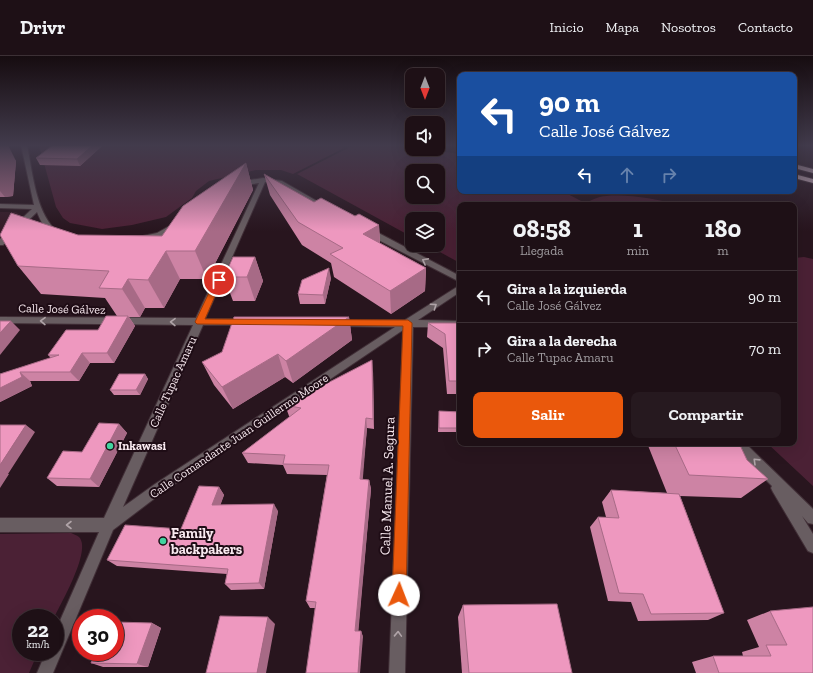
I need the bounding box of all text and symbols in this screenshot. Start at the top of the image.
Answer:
text: Drivr [20,16,65,39]
text: Inicio [550,19,584,36]
text: Mapa [606,19,639,36]
text: Nosotros [661,19,716,36]
text: Contacto [738,19,793,36]
north arrow [405,68,445,108]
map controls [405,68,445,252]
text: 90 m [539,86,600,119]
icon: left [473,88,525,140]
button: sound [405,116,445,156]
text: Calle José Gálvez [539,120,670,142]
button: search [405,164,445,204]
icon: left [574,164,596,186]
icon: ahead [616,164,638,186]
icon: right [658,164,680,186]
button: layers [405,212,445,252]
text: 08:58 [513,214,571,243]
text: 1 [633,214,643,243]
text: 180 [705,214,741,243]
text: Llegada [520,243,564,258]
text: min [627,243,649,258]
text: m [717,243,729,258]
one-way arrow [422,258,430,265]
pin [202,263,236,297]
icon: arrive [208,269,230,291]
text: Gira a la izquierda [507,280,627,298]
icon: left [473,286,495,308]
text: 90 m [748,288,781,306]
text: Calle José Gálvez [507,298,602,313]
street label: Calle José Gálvez [18,301,106,317]
one-way arrow [430,303,437,311]
one-way arrow [40,317,46,325]
one-way arrow [170,318,176,326]
text: Gira a la derecha [507,332,617,350]
street label: Calle Tupac Amaru [147,334,199,430]
icon: right [473,338,495,360]
text: 70 m [749,340,781,358]
text: Calle Tupac Amaru [507,350,613,365]
street label: Calle Comandante Juan Guillermo Moore [147,371,331,501]
button: Salir [473,392,623,438]
button: Compartir [631,392,781,438]
street label: Calle Manuel A. Segura [377,416,398,555]
place label: Inkawasi [118,439,166,453]
marker: Inkawasi [105,441,115,451]
one-way arrow [753,459,760,466]
one-way arrow [66,521,72,529]
place label: Family backpakers [170,525,243,558]
marker: Family backpakers [158,536,168,546]
position arrow [378,574,420,616]
speed limit sign: 30 [72,609,124,661]
text: 22 [27,618,49,642]
one-way arrow [394,631,402,637]
text: km/h [27,639,49,651]

